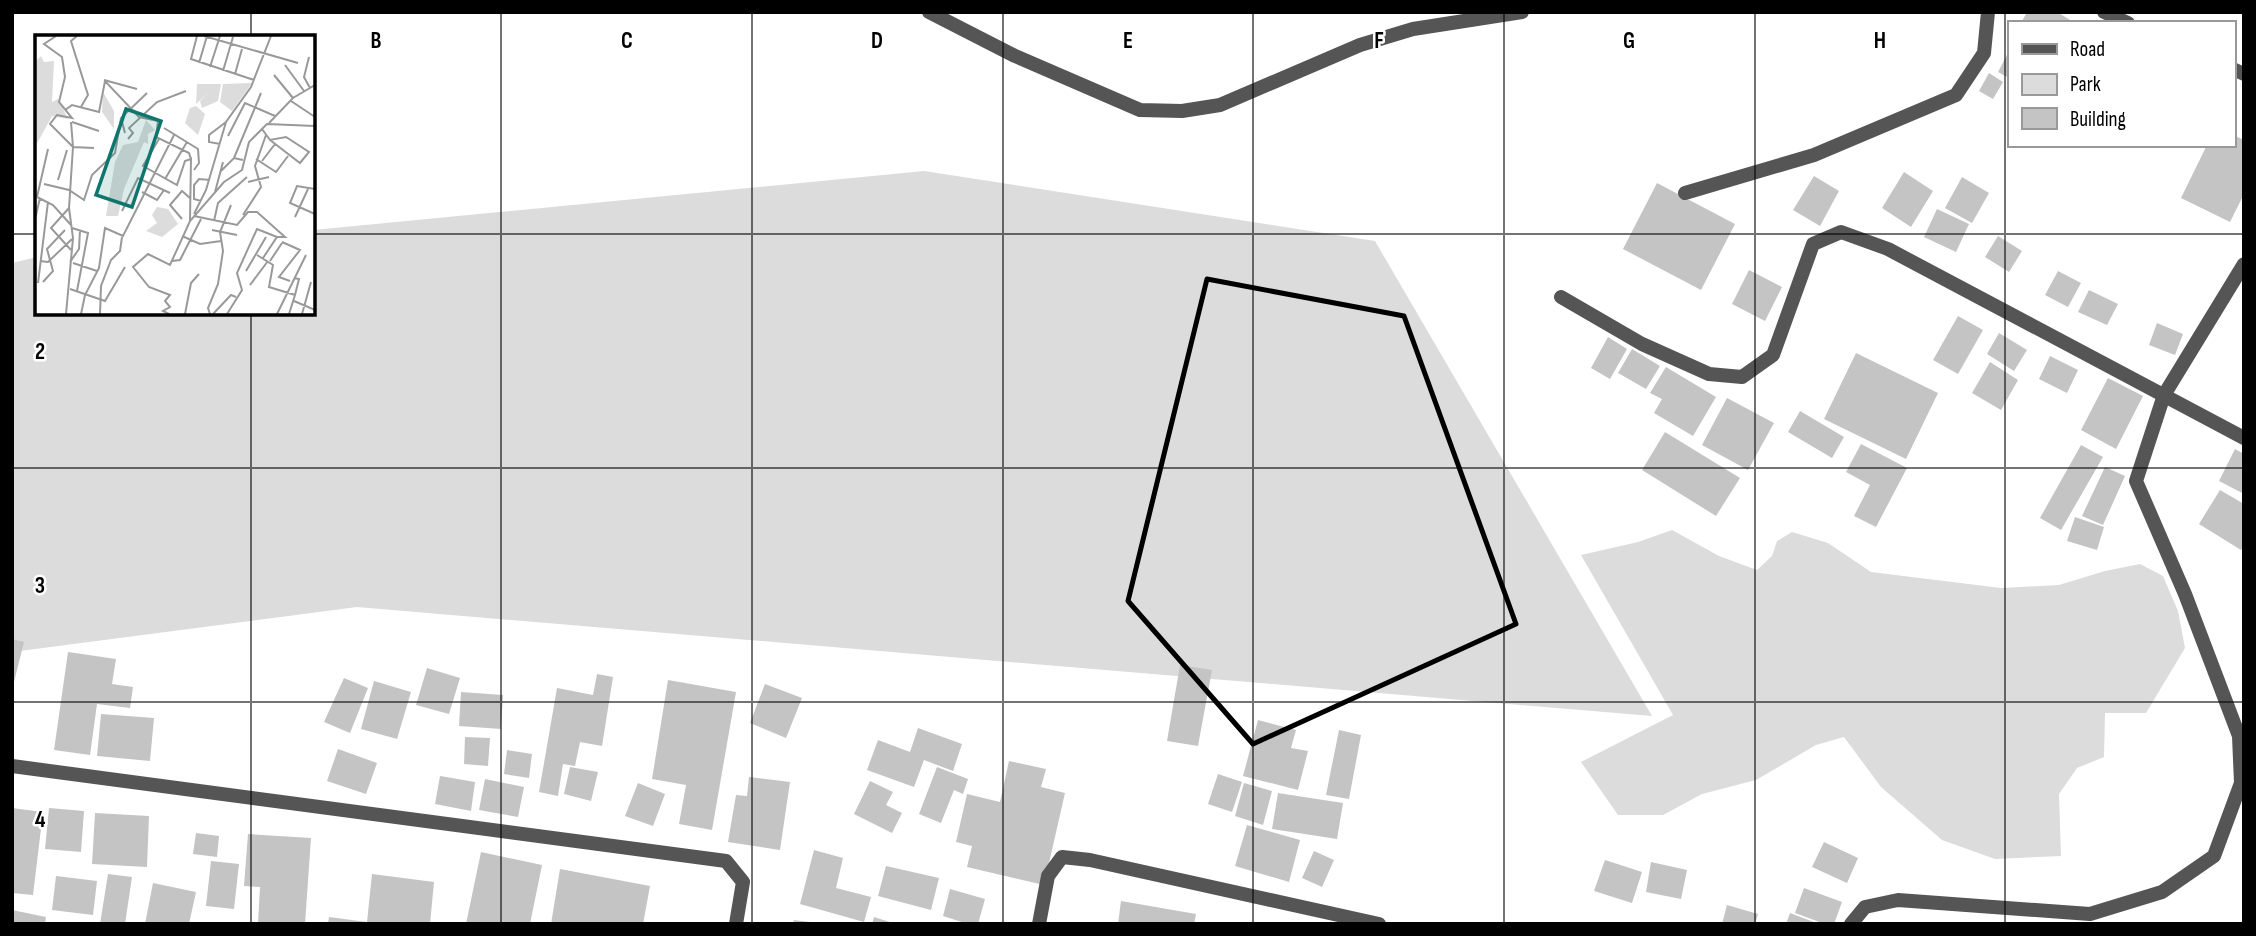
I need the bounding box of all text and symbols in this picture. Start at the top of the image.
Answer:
legend [2008,21,2235,147]
text: B [371,27,382,55]
text: C [621,27,633,55]
text: D [871,27,883,55]
text: E [1123,27,1133,55]
text: F [1374,27,1384,55]
text: G [1623,27,1635,55]
text: H [1874,27,1886,55]
inset map [35,35,315,315]
text: Road [2070,37,2105,62]
text: Park [2070,72,2101,97]
text: Building [2070,107,2126,132]
text: 2 [35,338,45,366]
text: 3 [35,572,45,600]
text: 4 [35,806,46,834]

